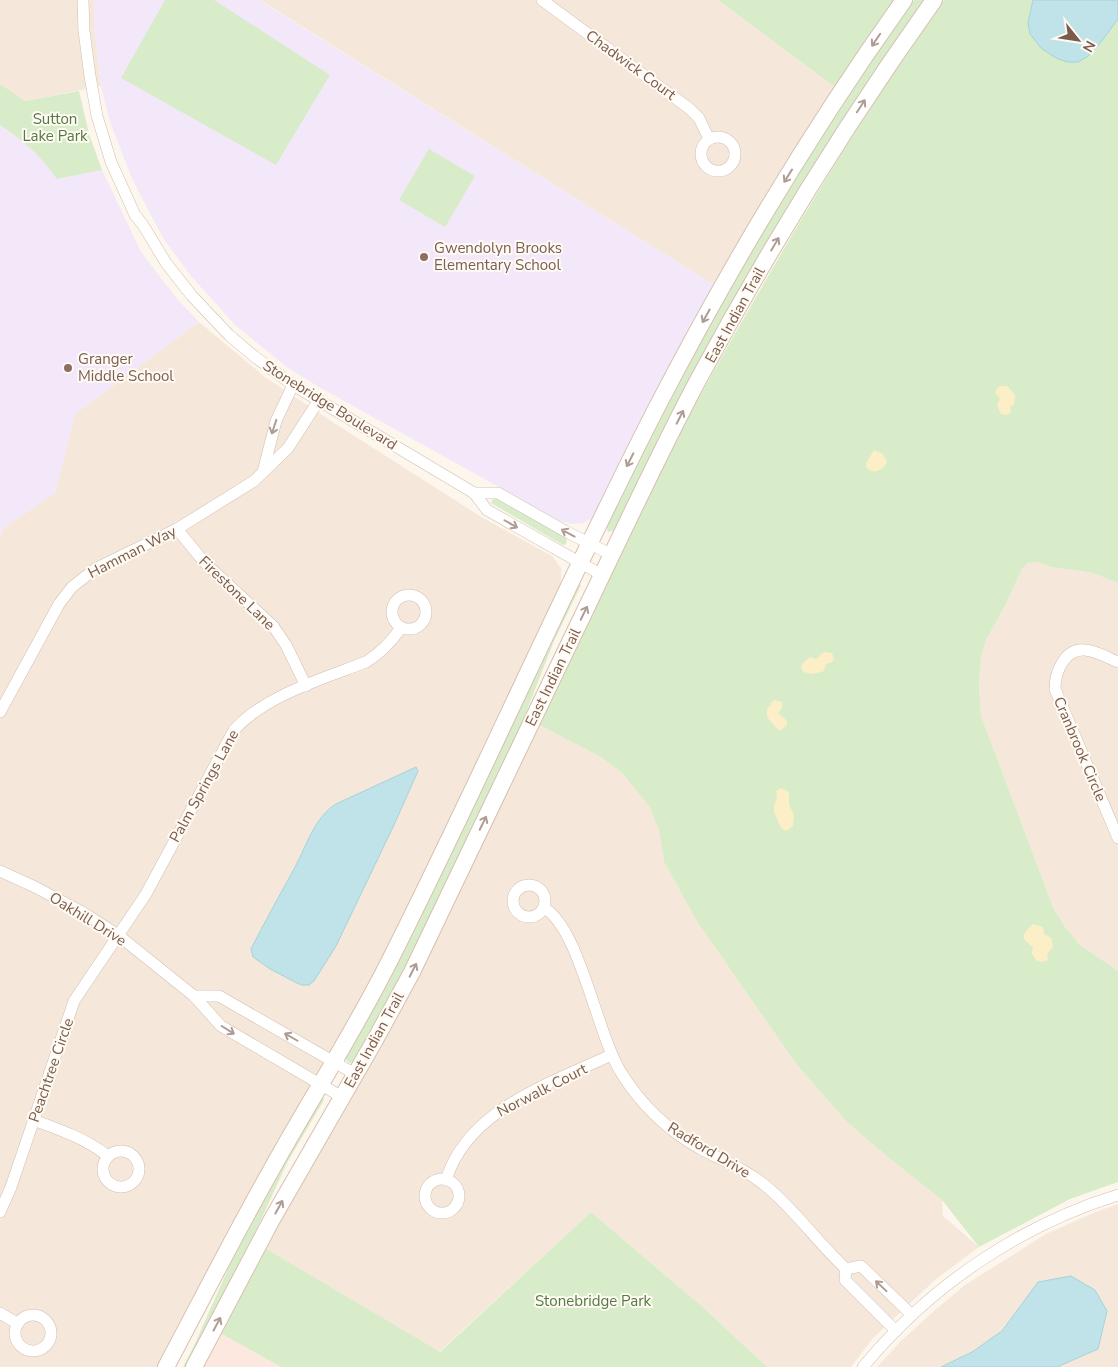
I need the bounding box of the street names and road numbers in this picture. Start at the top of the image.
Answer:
street label: Chadwick Court [582,25,681,105]
street label: East Indian Trail [700,263,770,367]
street label: Stonebridge Boulevard [259,355,401,455]
street label: Hamman Way [84,521,180,583]
street label: Firestone Lane [195,552,279,634]
street label: East Indian Trail [521,624,586,729]
street label: Cranbrook Circle [1049,694,1111,804]
street label: Palm Springs Lane [165,726,243,846]
street label: Oakhill Drive [46,887,130,951]
street label: East Indian Trail [339,988,409,1092]
street label: Peachtree Circle [24,1015,78,1125]
street label: Norwalk Court [493,1058,591,1121]
street label: Radford Drive [664,1117,754,1183]

